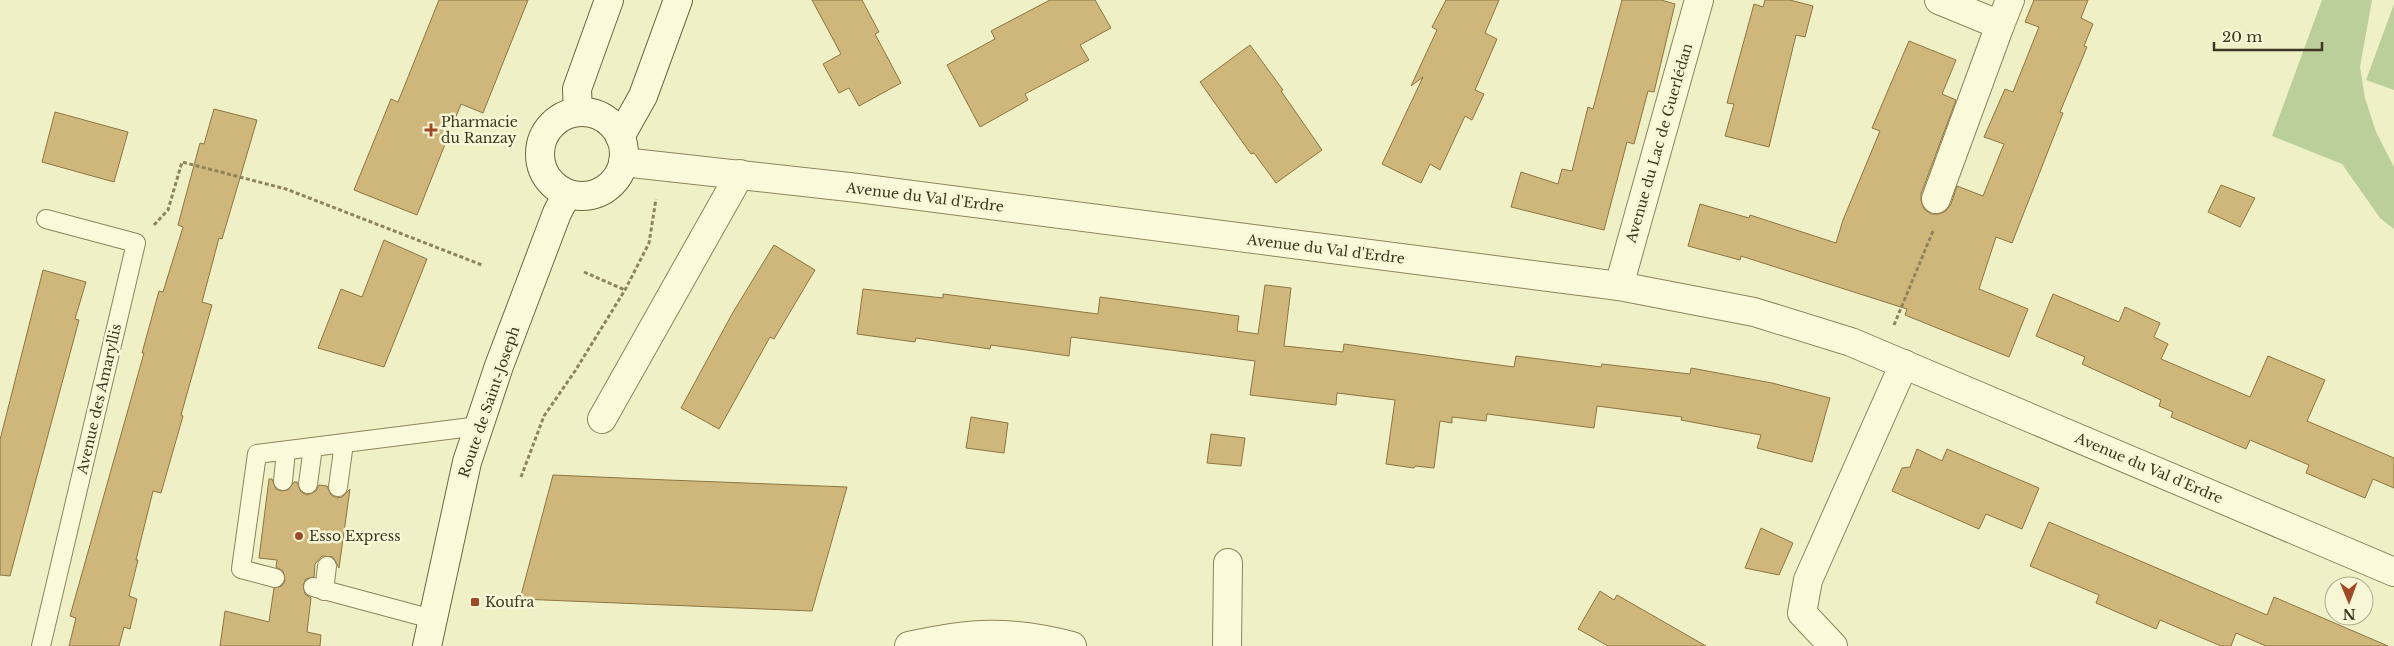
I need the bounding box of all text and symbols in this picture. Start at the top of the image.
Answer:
scale bar [2214,20,2322,52]
text: 20 m [2222,27,2262,46]
street label: Avenue du Lac de Guerlédan [1622,41,1696,246]
place label: Pharmacie du Ranzay [441,113,518,147]
marker: Pharmacie du Ranzay [425,124,437,136]
street label: Avenue du Val d'Erdre [844,178,1005,216]
street label: Avenue du Val d'Erdre [1245,230,1406,268]
street label: Avenue des Amaryllis [73,322,125,477]
street label: Route de Saint-Joseph [455,324,524,480]
street label: Avenue du Val d'Erdre [2072,428,2226,507]
place label: Esso Express [309,527,401,545]
marker: Esso Express [293,530,305,542]
north arrow [2324,576,2374,626]
place label: Koufra [485,593,534,611]
marker: Koufra [469,596,481,608]
text: N [2342,605,2356,623]

